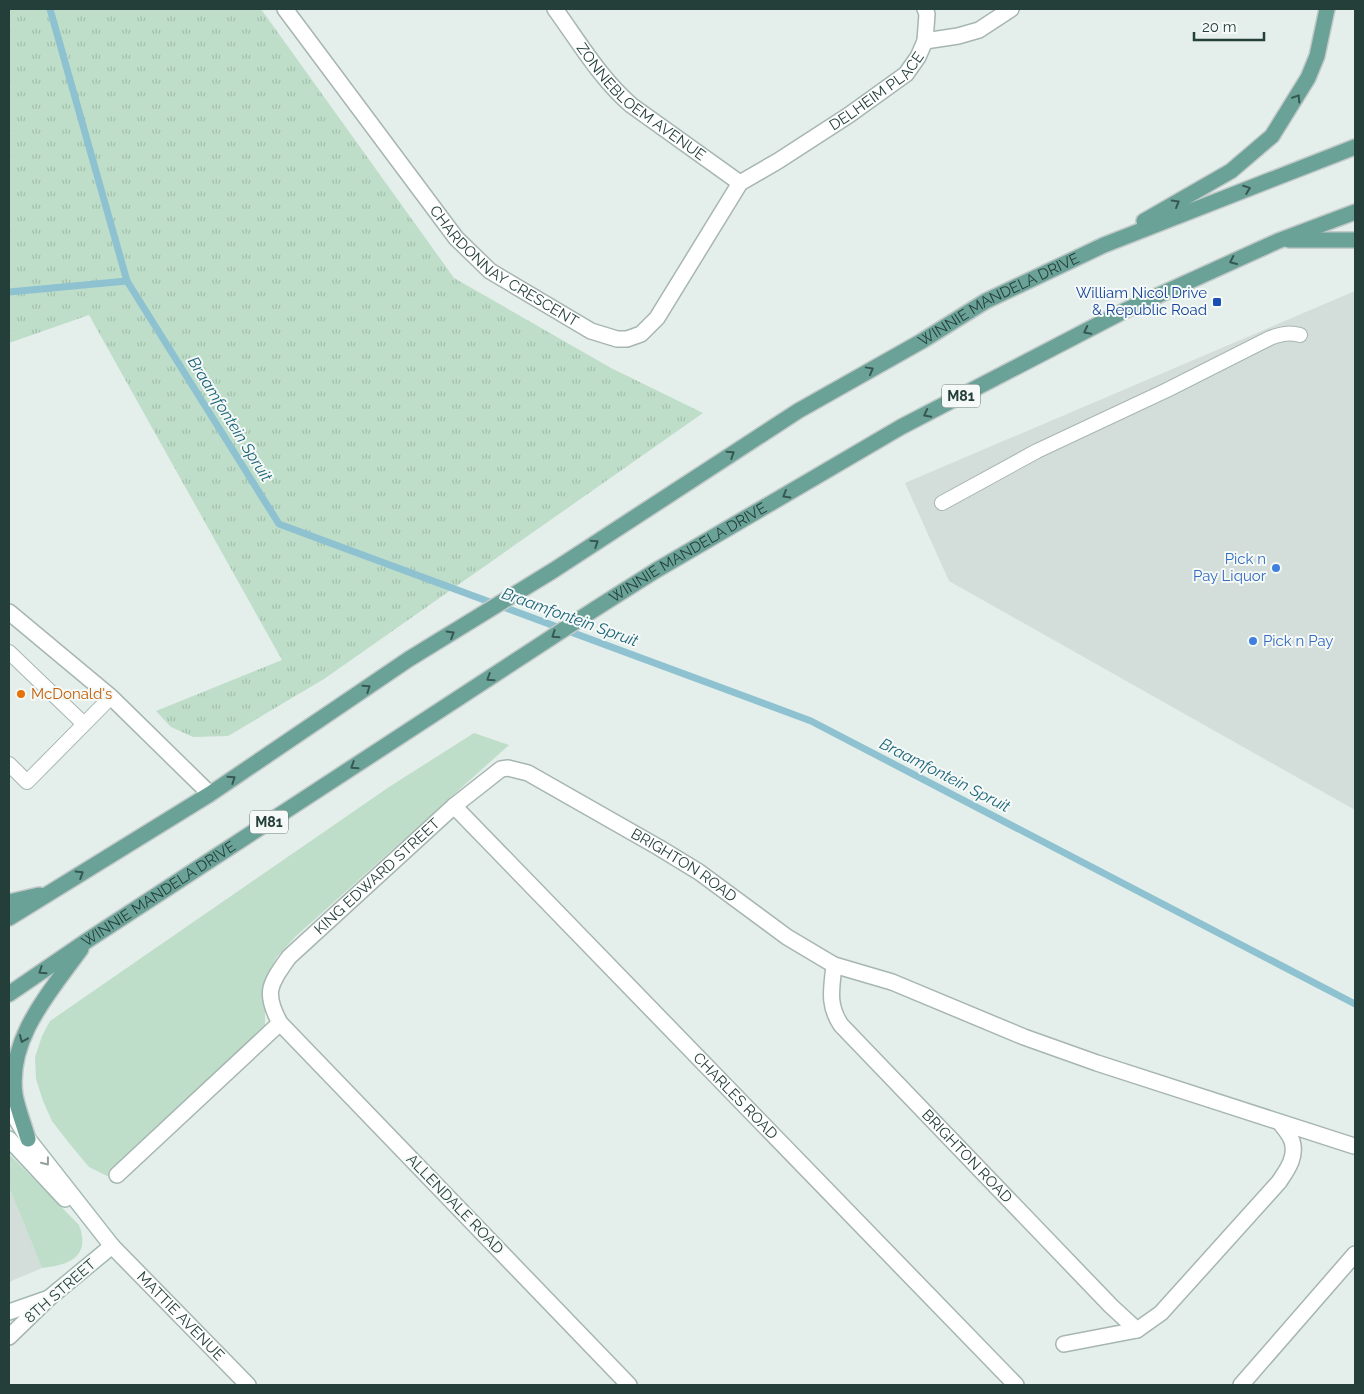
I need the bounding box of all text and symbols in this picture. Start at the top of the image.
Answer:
scale bar [1194,10,1264,42]
text: 20 m [1202,18,1237,36]
street label: ZONNEBLOEM AVENUE [573,40,709,164]
street label: DELHEIM PLACE [826,48,928,134]
one-way arrow [1291,94,1300,104]
one-way arrow [1242,185,1251,195]
one-way arrow [1171,199,1180,209]
street label: CHARDONNAY CRESCENT [426,202,582,330]
street label: WINNIE MANDELA DRIVE [915,249,1082,350]
one-way arrow [1229,255,1238,265]
place label: William Nicol Drive & Republic Road [1076,284,1207,319]
marker: William Nicol Drive & Republic Road [1211,296,1223,308]
one-way arrow [1083,325,1092,335]
water label: Braamfontein Spruit [184,353,277,486]
one-way arrow [864,366,873,376]
road number: M81 [942,384,980,408]
one-way arrow [923,408,932,418]
one-way arrow [725,451,734,461]
one-way arrow [782,488,791,498]
street label: WINNIE MANDELA DRIVE [606,499,770,607]
one-way arrow [590,540,599,550]
place label: Pick n Pay Liquor [1193,550,1267,585]
marker: Pick n Pay Liquor [1270,562,1282,574]
water label: Braamfontein Spruit [499,584,641,651]
one-way arrow [551,629,560,639]
one-way arrow [445,631,454,641]
place label: Pick n Pay [1263,632,1334,650]
marker: Pick n Pay [1247,635,1259,647]
one-way arrow [486,672,496,681]
one-way arrow [362,684,371,694]
place label: McDonald's [31,685,112,703]
marker: McDonald's [15,688,27,700]
water label: Braamfontein Spruit [877,734,1014,816]
one-way arrow [350,760,359,770]
one-way arrow [227,775,236,785]
road number: M81 [250,810,288,834]
street label: KING EDWARD STREET [310,815,444,938]
street label: BRIGHTON ROAD [628,824,741,906]
street label: WINNIE MANDELA DRIVE [78,837,239,951]
one-way arrow [74,871,84,880]
one-way arrow [39,965,48,974]
one-way arrow [19,1034,29,1043]
street label: CHARLES ROAD [689,1049,782,1143]
street label: BRIGHTON ROAD [918,1106,1016,1207]
street label: ALLENDALE ROAD [403,1150,508,1258]
one-way arrow [40,1156,49,1166]
street label: 8TH STREET [21,1255,99,1327]
street label: MATTIE AVENUE [133,1268,228,1364]

